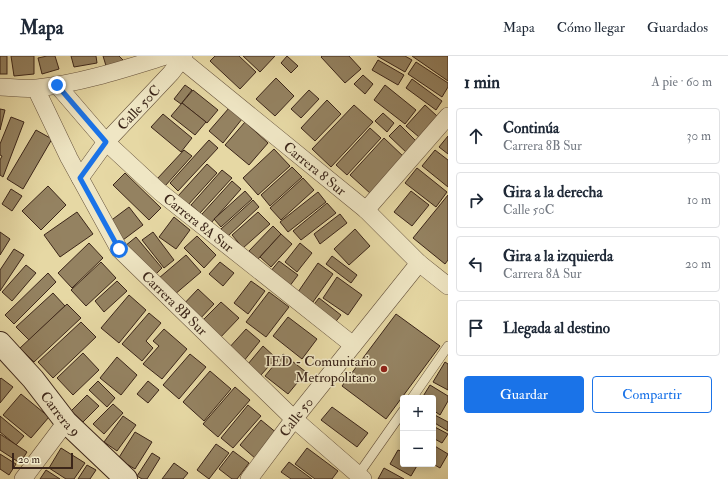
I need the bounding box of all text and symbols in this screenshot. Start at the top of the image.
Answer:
text: Mapa [20,16,64,40]
text: Mapa [503,19,535,36]
text: Cómo llegar [557,19,625,36]
text: Guardados [647,19,708,36]
text: 1 min [464,72,500,93]
text: A pie · 60 m [652,74,712,90]
route end [48,76,66,94]
street label: Calle 50C [113,81,164,133]
text: Continúa [503,119,559,138]
icon: ahead [465,125,487,147]
text: 30 m [687,128,711,144]
street label: Carrera 8 Sur [280,138,350,199]
text: Carrera 8B Sur [503,138,582,154]
text: Gira a la derecha [503,183,603,202]
icon: right [465,189,487,211]
street label: Carrera 8A Sur [160,190,238,256]
text: 10 m [687,192,711,208]
text: Calle 50C [503,202,554,218]
route start [110,240,128,258]
text: Gira a la izquierda [503,247,613,266]
icon: left [465,253,487,275]
text: 20 m [685,256,711,272]
text: Carrera 8A Sur [503,266,582,282]
street label: Carrera 8B Sur [138,267,212,339]
icon: arrive [465,317,487,339]
text: Llegada al destino [503,319,610,338]
place label: IED - Comunitario Metropolitano [265,353,376,387]
marker: IED - Comunitario Metropolitano [379,364,389,374]
button: Guardar [464,376,584,413]
button: Compartir [592,376,712,413]
street label: Carrera 9 [37,388,84,440]
street label: Calle 50 [275,394,317,440]
map controls [400,395,436,467]
button: + [400,395,436,431]
button: − [400,431,436,467]
scale bar [12,451,73,470]
text: 20 m [18,453,40,466]

